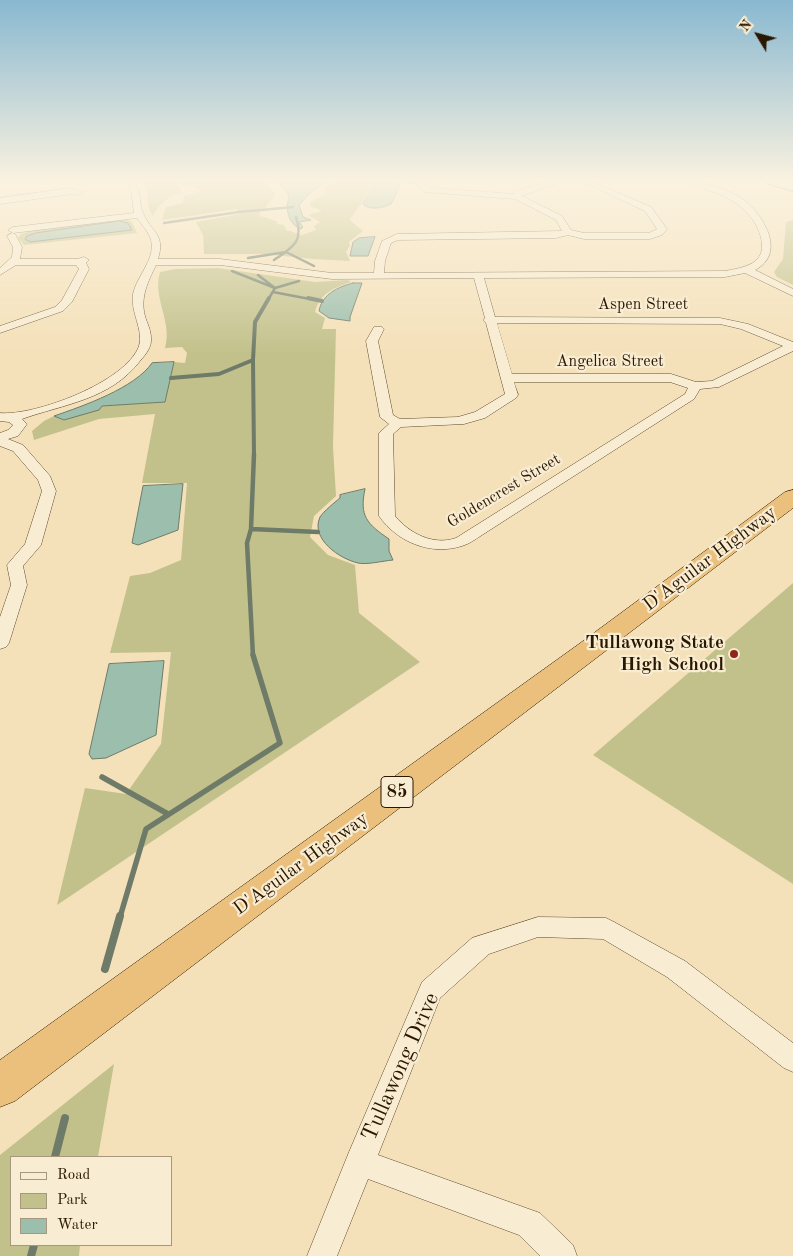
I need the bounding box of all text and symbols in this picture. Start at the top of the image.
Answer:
north arrow [733,10,783,60]
text: N [737,17,755,34]
street label: Aspen Street [598,295,688,315]
street label: Angelica Street [556,352,664,372]
street label: Goldencrest Street [444,450,564,532]
street label: D'Aguilar Highway [639,501,781,617]
place label: Tullawong State High School [585,632,724,676]
marker: Tullawong State High School [728,648,740,660]
road number: 85 [381,776,413,808]
street label: D'Aguilar Highway [229,807,373,921]
street label: Tullawong Drive [357,989,445,1145]
legend [10,1156,172,1246]
text: Road [57,1168,90,1183]
text: Park [57,1193,88,1208]
text: Water [57,1218,98,1233]

